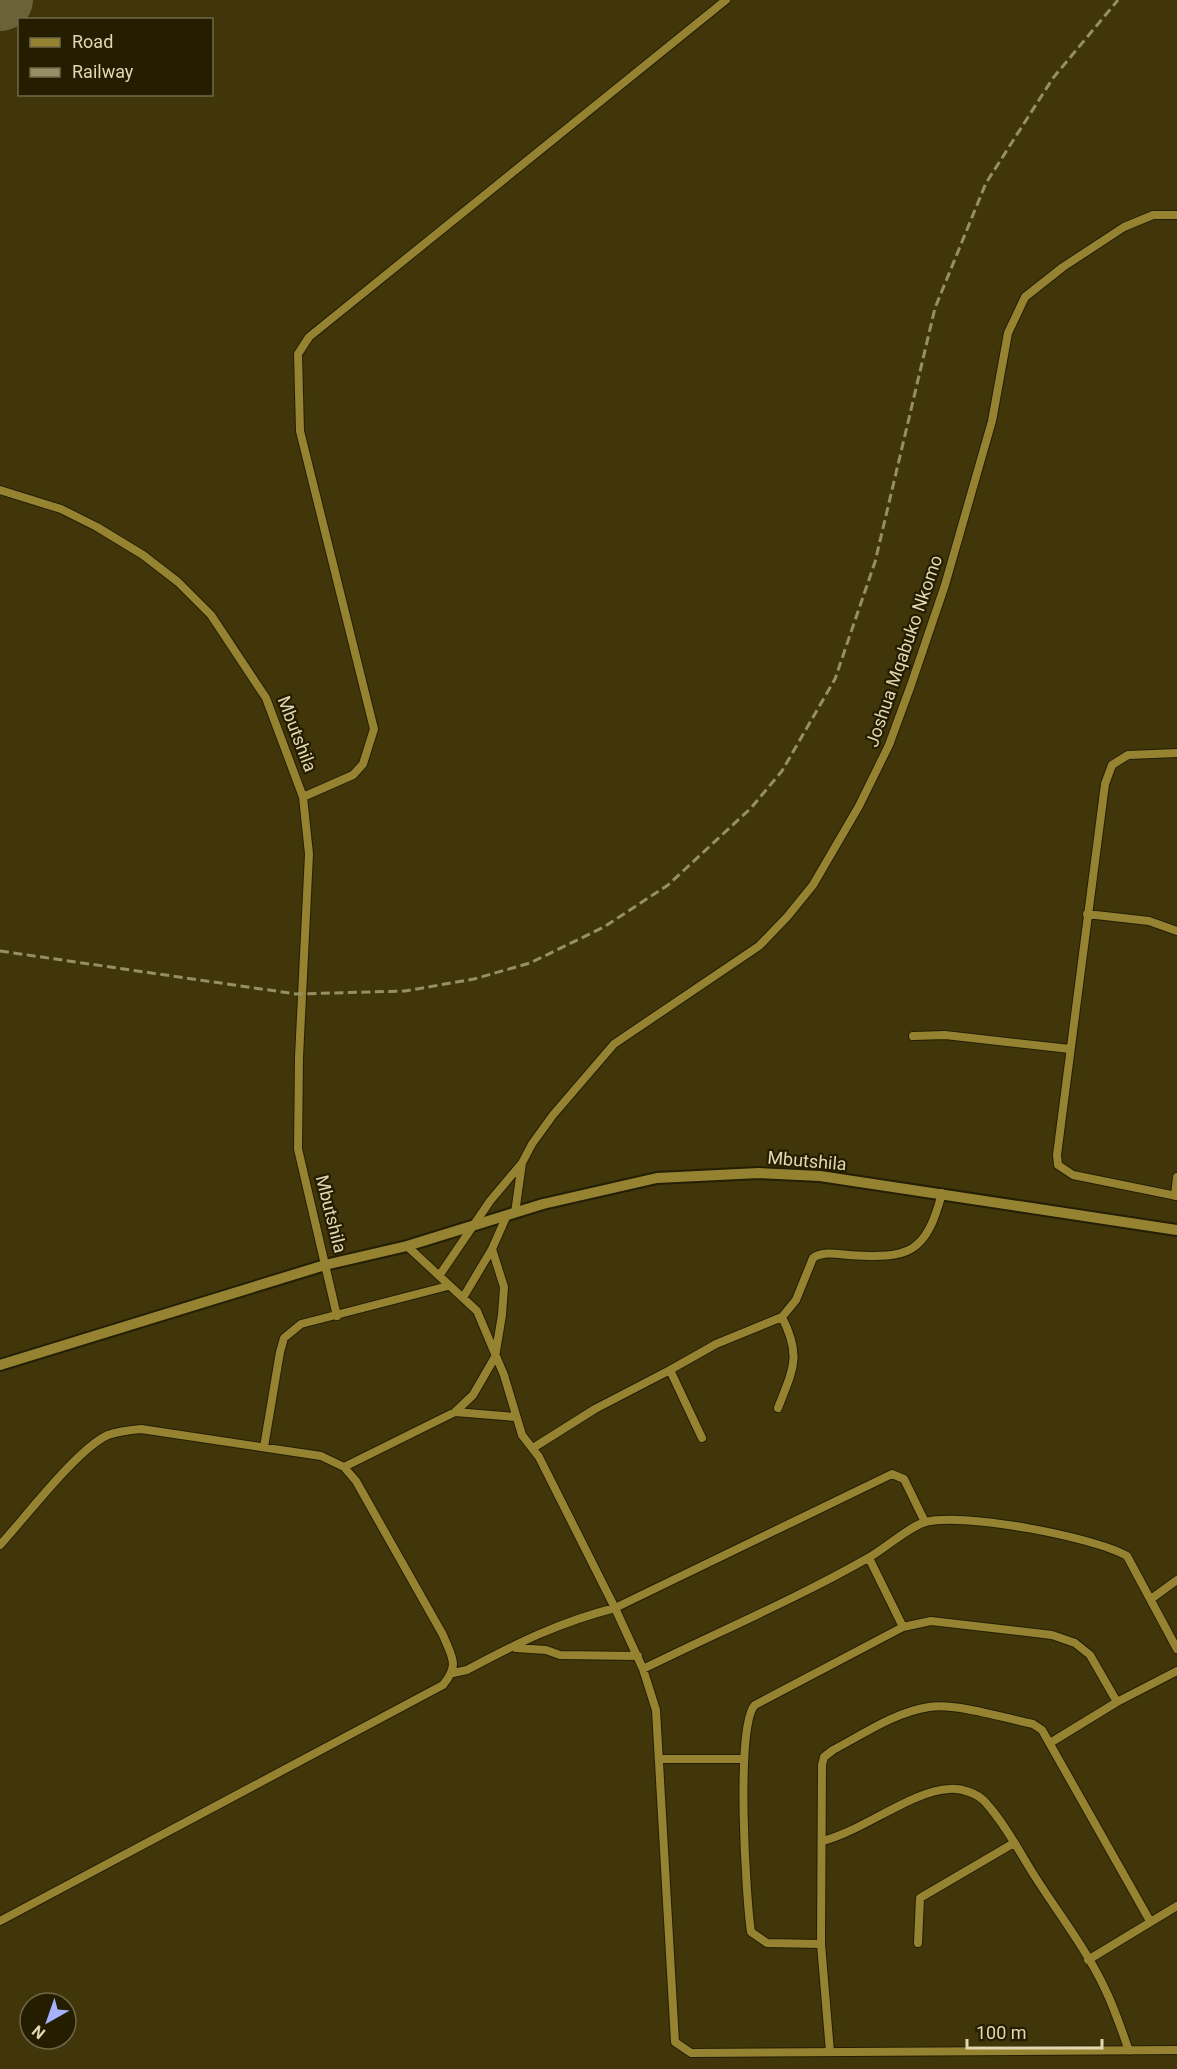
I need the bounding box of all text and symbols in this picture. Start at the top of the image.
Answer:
legend [18,18,213,96]
text: Road [72,31,113,52]
text: Railway [72,61,134,82]
street label: Joshua Mqabuko Nkomo [861,552,946,750]
street label: Mbutshila [273,693,321,775]
street label: Mbutshila [767,1147,848,1174]
street label: Mbutshila [312,1173,351,1255]
north arrow [18,1991,78,2051]
scale bar [967,2012,1102,2050]
text: N [28,2021,49,2043]
text: 100 m [976,2022,1027,2043]

